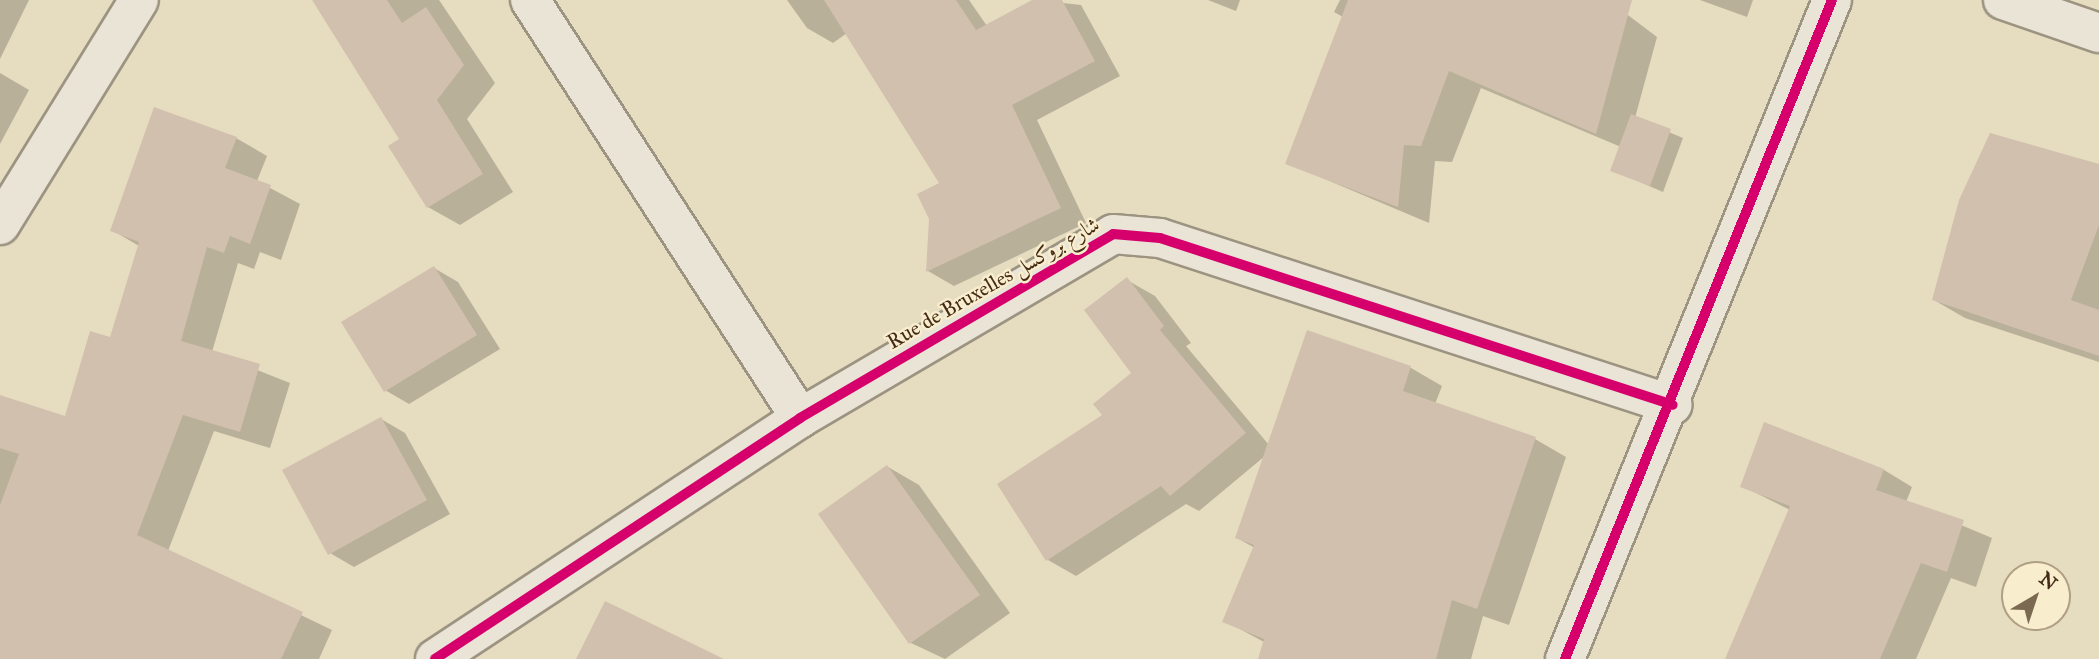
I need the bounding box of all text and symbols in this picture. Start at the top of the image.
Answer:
street label: Rue de Bruxelles شارع بروكسل [882,212,1104,354]
north arrow [2001,561,2071,631]
text: N [2035,567,2062,595]

